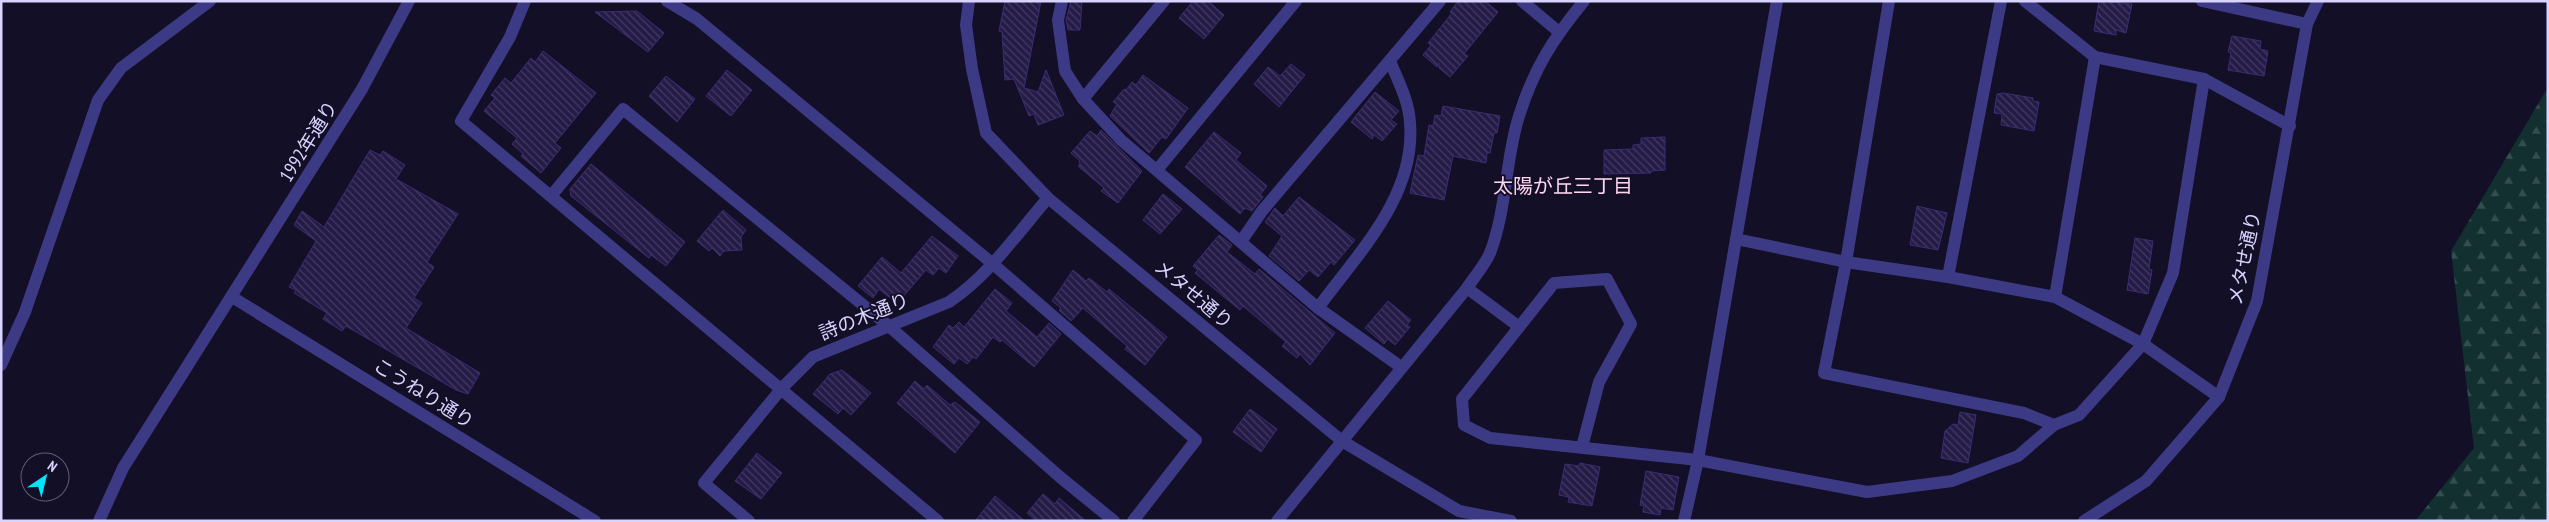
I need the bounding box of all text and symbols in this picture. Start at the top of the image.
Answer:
street label: 1992年通り [274,96,342,186]
district label: 太陽が丘三丁目 [1493,173,1633,199]
street label: メタせ通り [2222,209,2266,307]
street label: メタせ通り [1150,254,1238,334]
street label: 詩の木通り [815,287,913,345]
street label: こうねり通り [369,353,479,433]
north arrow [20,452,70,502]
text: N [44,457,61,476]

